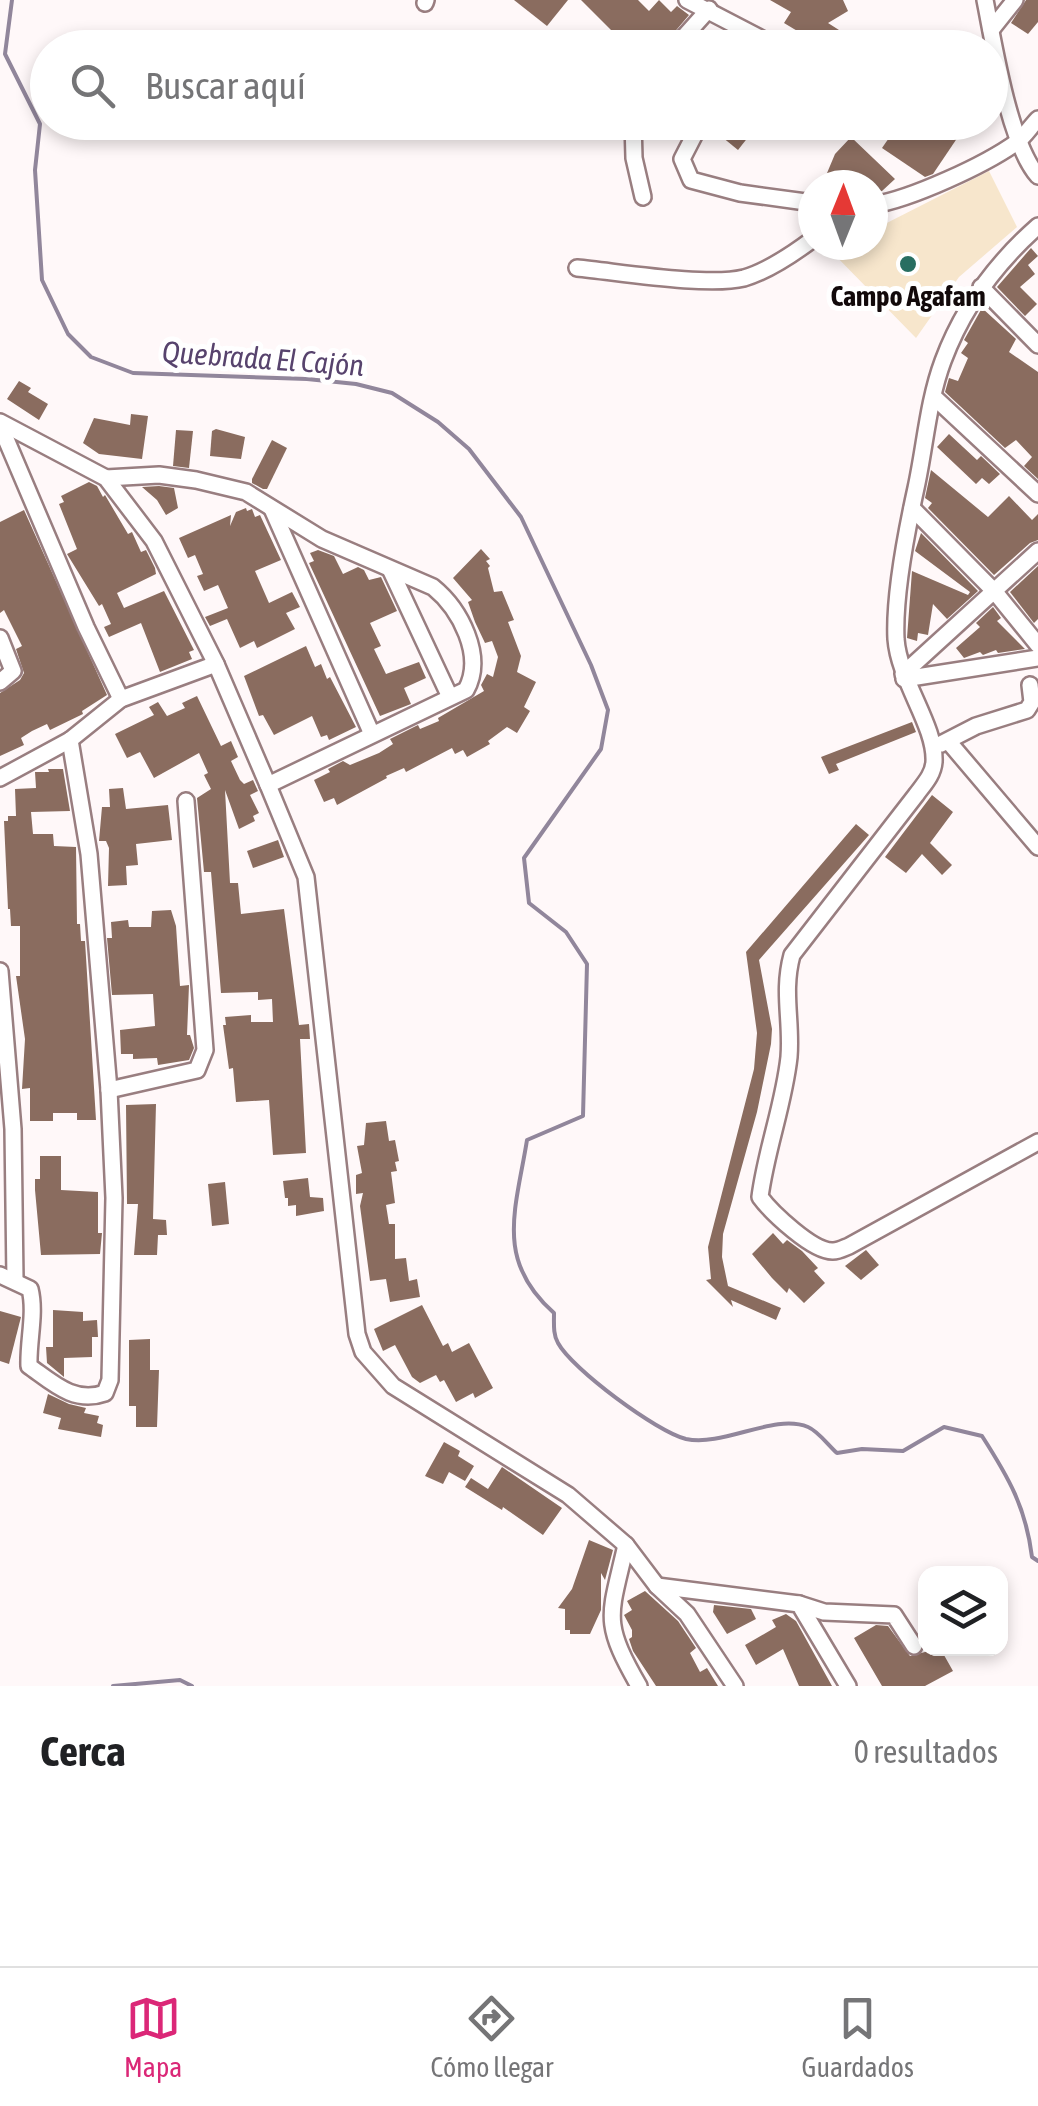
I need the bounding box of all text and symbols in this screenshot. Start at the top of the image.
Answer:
search box [30,30,1008,140]
icon: search [65,58,120,113]
text: Buscar aquí [145,64,306,107]
north arrow [798,170,888,260]
marker: Campo Agafam [897,253,919,275]
place label: Campo Agafam [830,280,986,312]
water label: Quebrada El Cajón [161,334,365,382]
map controls [918,1566,1008,1656]
button: layers [918,1566,1008,1656]
text: Cerca [40,1727,125,1775]
text: 0 resultados [854,1733,998,1770]
tab: Mapa [124,1991,182,2083]
tab: Cómo llegar [430,1991,553,2083]
tab: Guardados [802,1991,914,2083]

